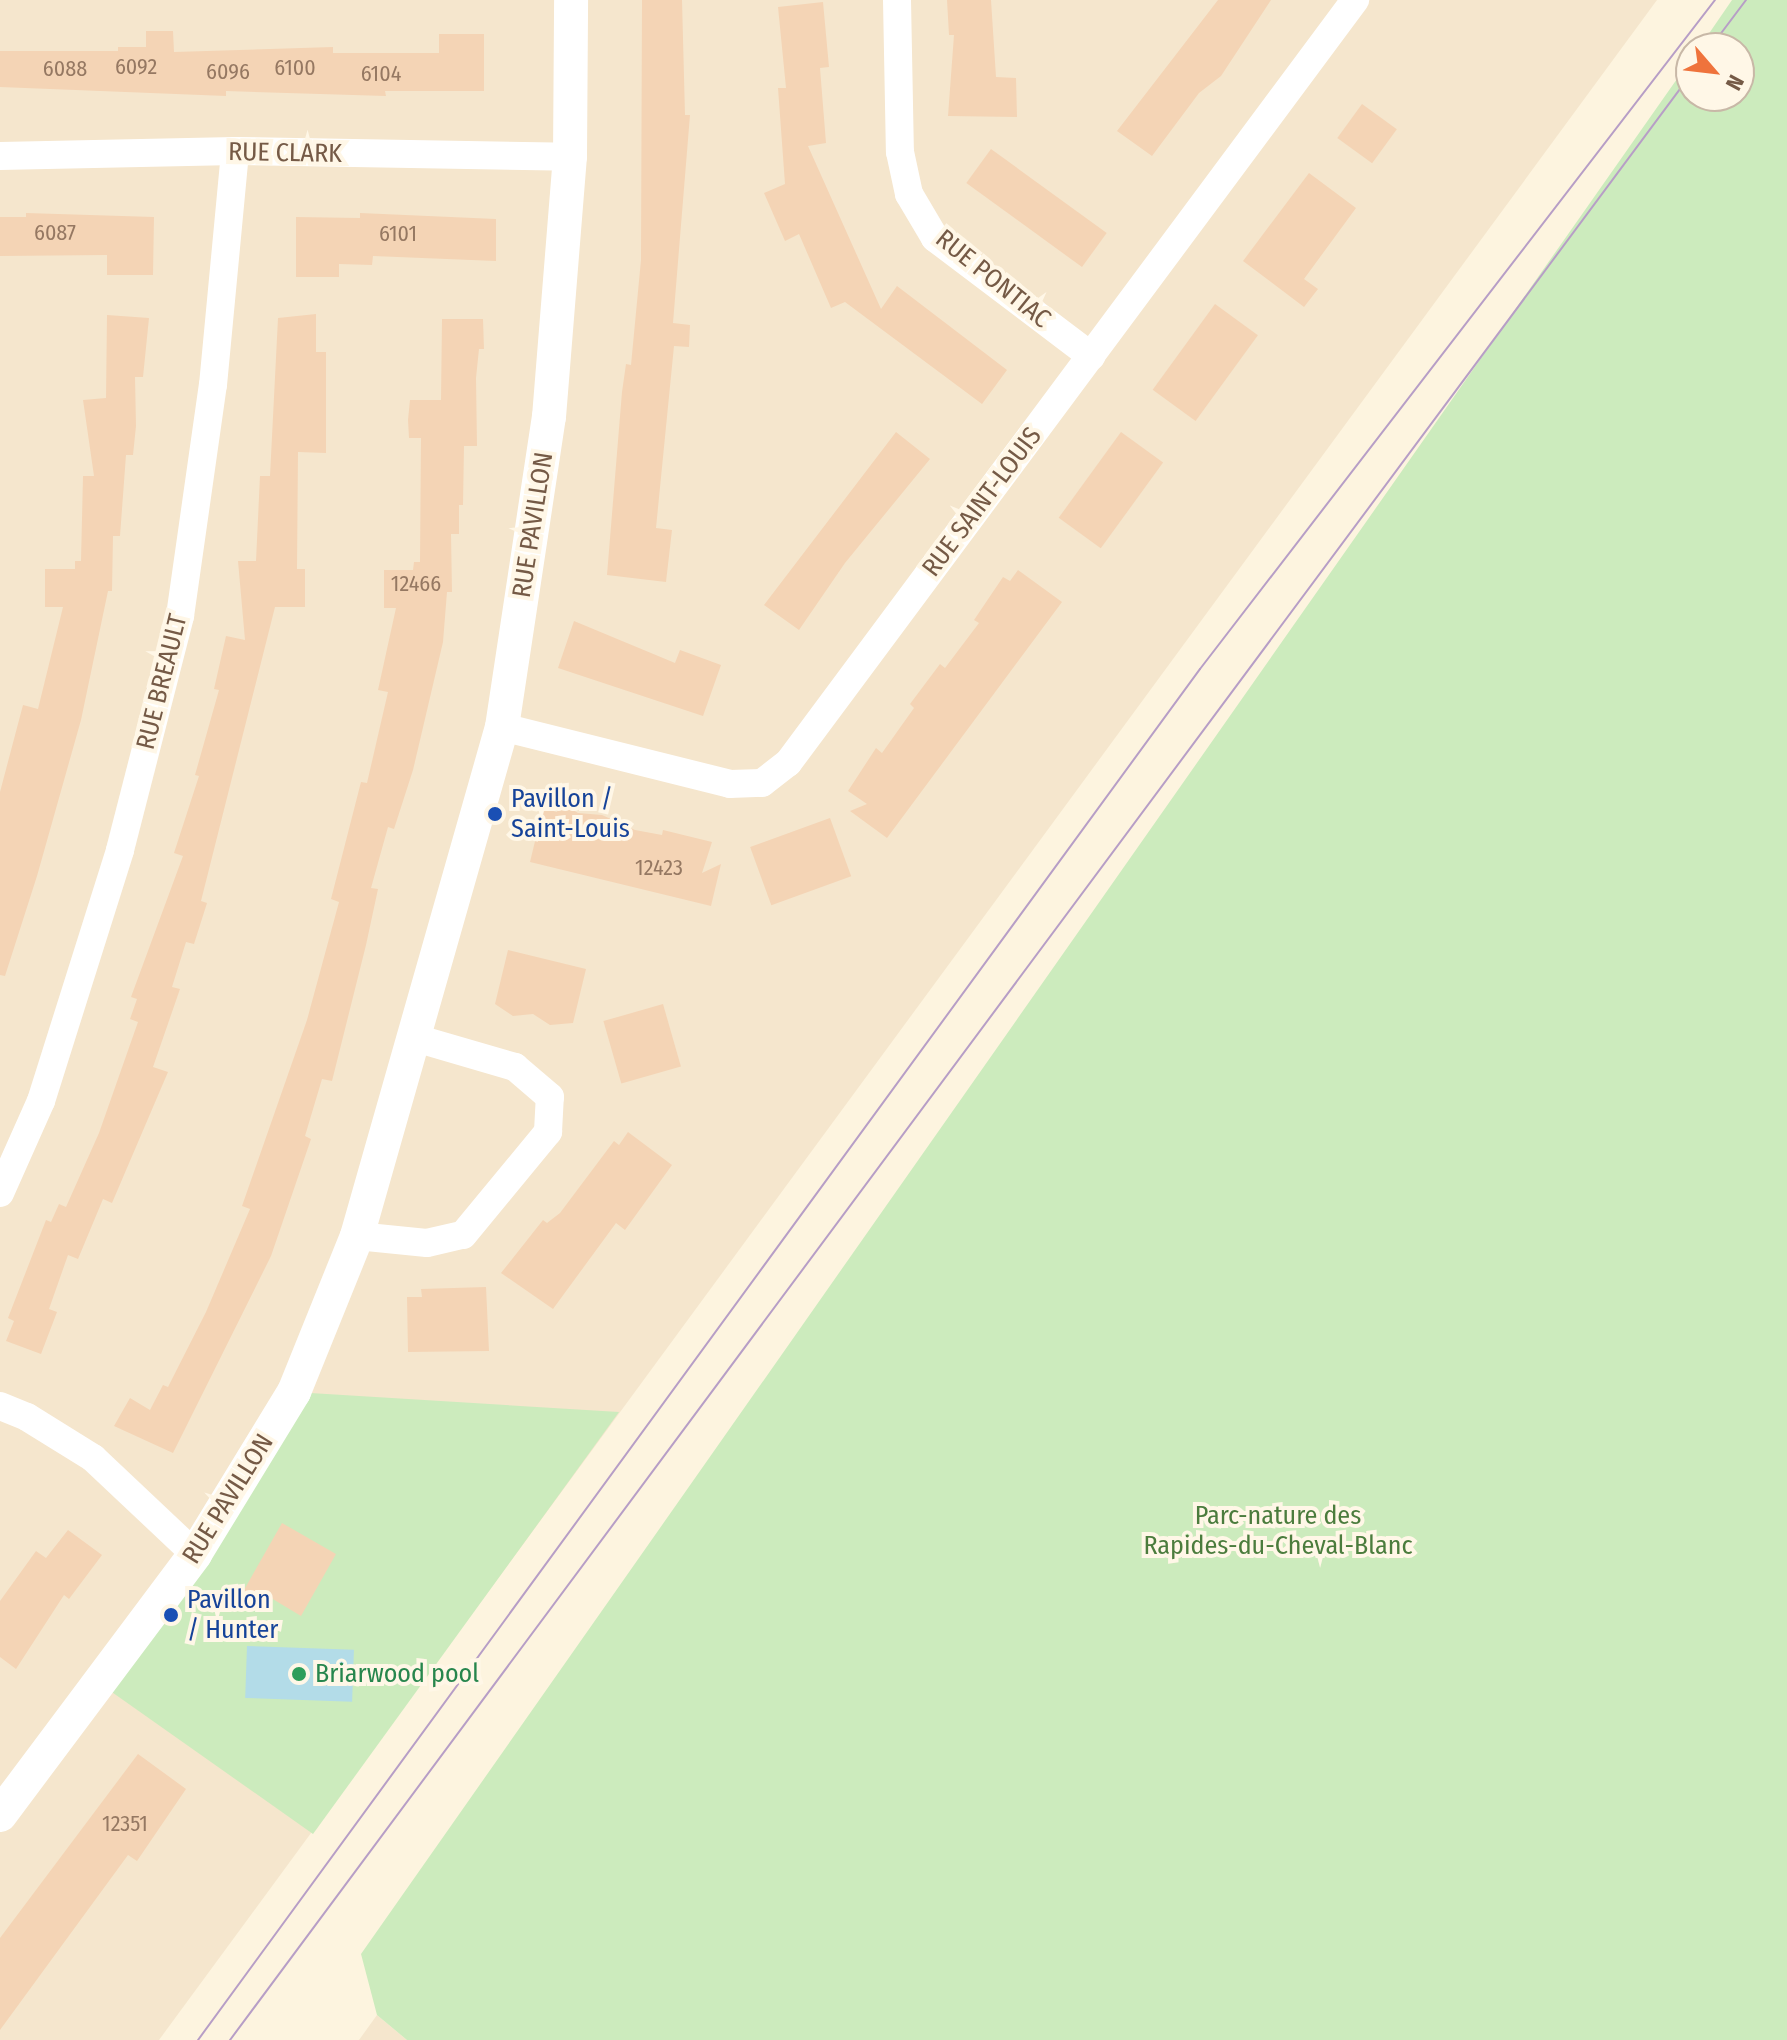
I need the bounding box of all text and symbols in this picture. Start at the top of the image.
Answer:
north arrow [1675,32,1755,112]
house number: 6092 [115,54,157,80]
house number: 6100 [274,55,316,81]
house number: 6088 [43,56,87,82]
house number: 6096 [206,59,250,85]
house number: 6104 [361,61,401,87]
text: N [1720,70,1750,95]
street label: RUE CLARK [228,136,342,170]
house number: 6087 [34,220,76,246]
house number: 6101 [379,221,417,247]
street label: RUE PONTIAC [929,223,1057,335]
street label: RUE SAINT-LOUIS [916,421,1048,583]
street label: RUE PAVILLON [506,450,560,600]
house number: 12466 [391,571,441,597]
street label: RUE BREAULT [130,611,194,753]
place label: Pavillon / Saint-Louis [511,783,630,844]
marker: Pavillon / Saint-Louis [486,805,504,823]
house number: 12423 [635,855,683,881]
street label: RUE PAVILLON [176,1428,280,1570]
park label: Parc-nature des Rapides-du-Cheval-Blanc [1143,1500,1413,1562]
place label: Pavillon / Hunter [187,1584,278,1646]
marker: Pavillon / Hunter [162,1606,180,1624]
place label: Briarwood pool [315,1658,479,1690]
marker: Briarwood pool [290,1665,308,1683]
house number: 12351 [102,1811,148,1837]

